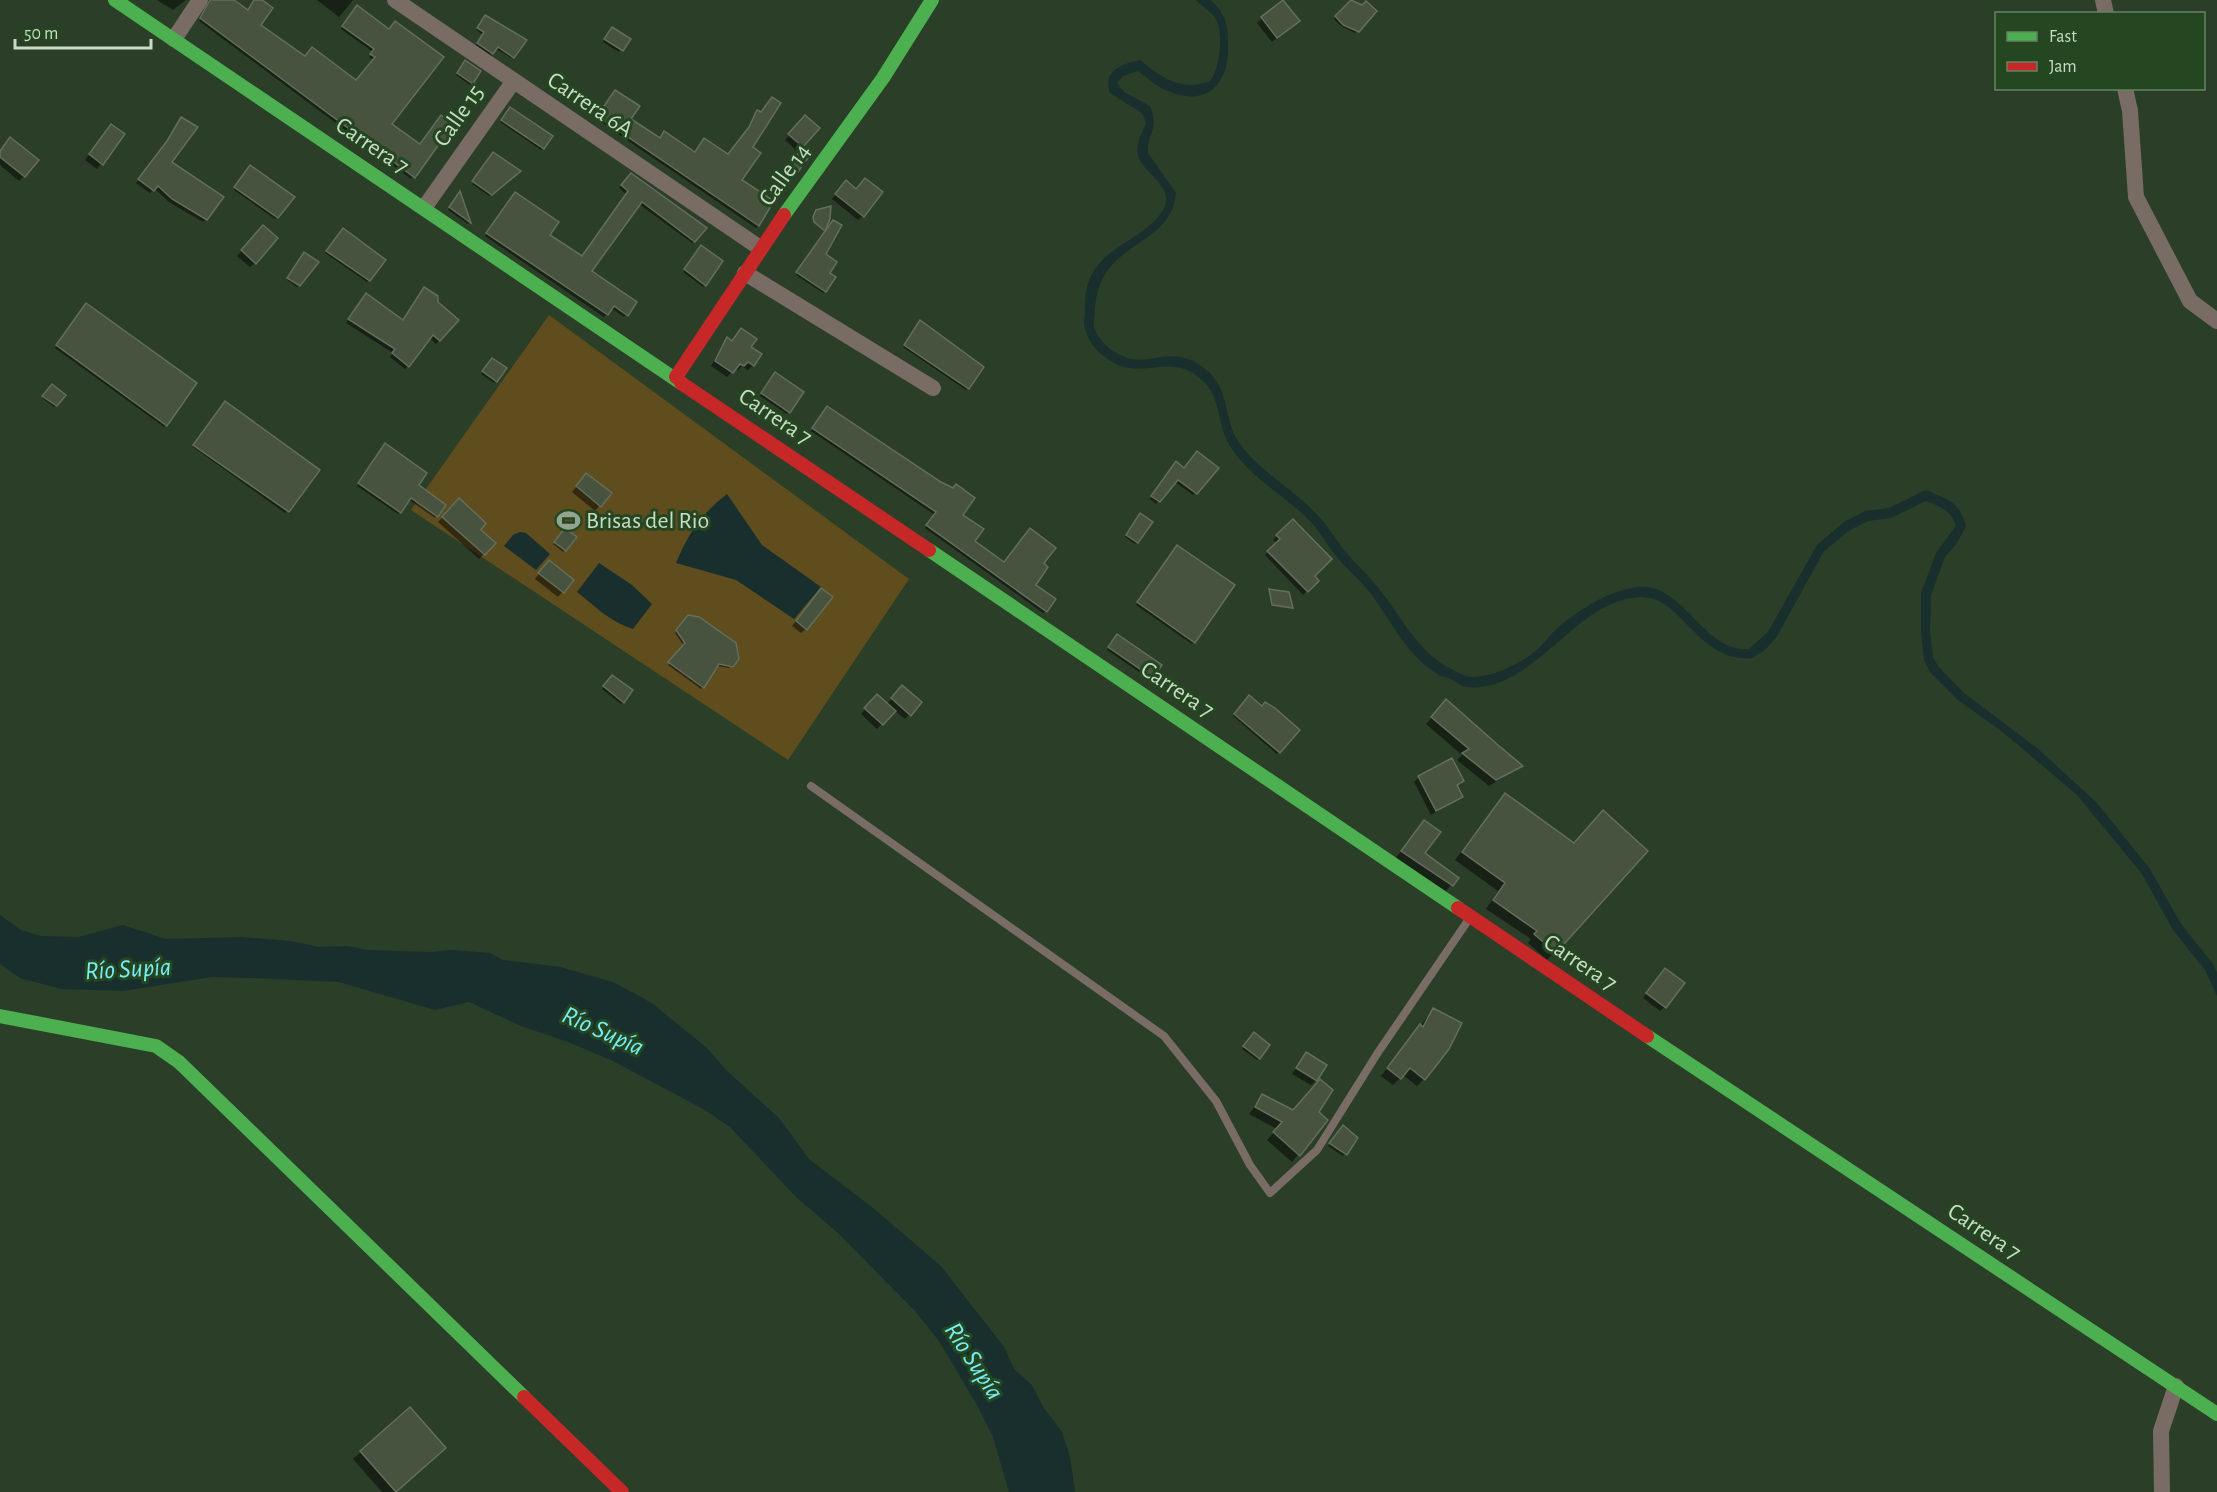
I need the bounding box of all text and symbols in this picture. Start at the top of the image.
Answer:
scale bar [15,12,152,50]
legend [1995,12,2205,90]
text: 50 m [24,25,58,43]
text: Fast [2049,28,2077,46]
text: Jam [2049,58,2077,76]
street label: Carrera 6A [543,68,637,142]
street label: Calle 15 [429,81,489,151]
street label: Carrera 7 [331,113,413,179]
street label: Calle 14 [755,140,815,210]
street label: Carrera 7 [734,384,816,450]
sports icon: Brisas del Rio [555,508,581,534]
place label: Brisas del Rio [586,509,709,533]
street label: Carrera 7 [1136,657,1218,723]
street label: Carrera 7 [1539,930,1621,996]
water label: Río Supía [84,954,172,984]
water label: Río Supía [558,1002,648,1060]
street label: Carrera 7 [1943,1199,2025,1265]
water label: Río Supía [940,1318,1008,1404]

